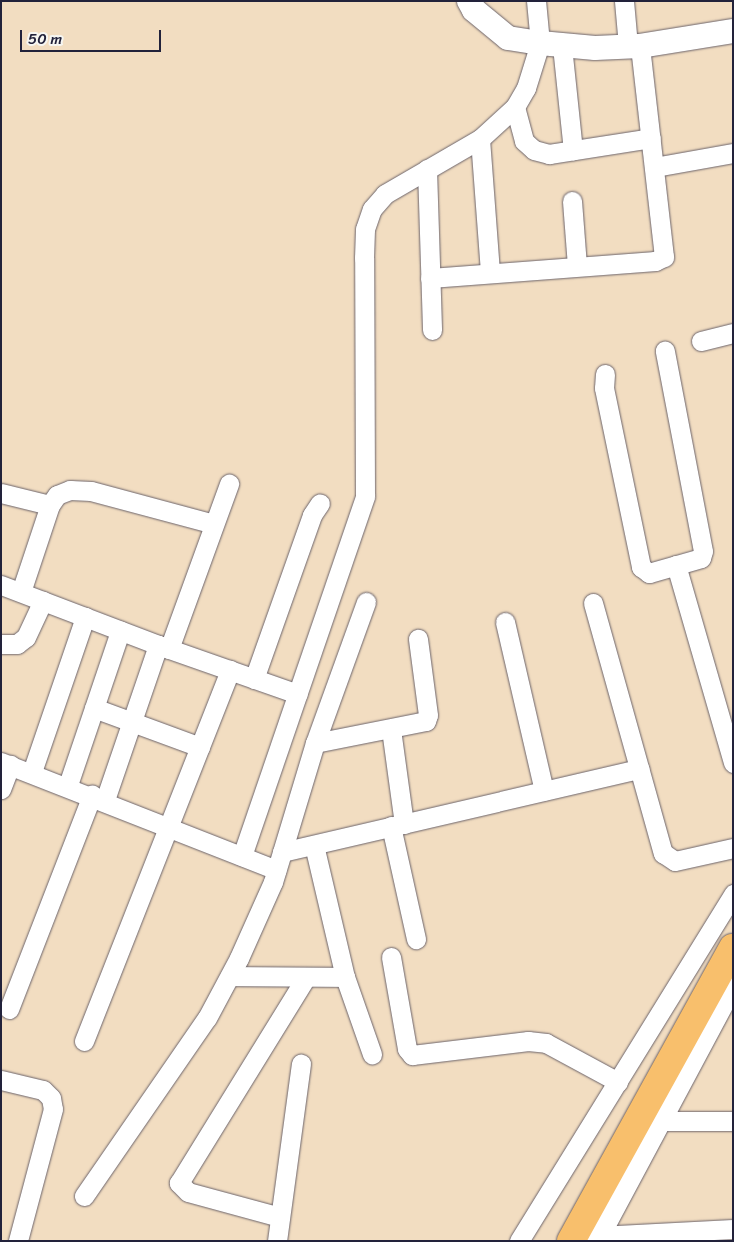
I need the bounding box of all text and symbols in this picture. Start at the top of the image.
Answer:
scale bar [22,20,164,52]
text: 50 m [28,26,62,52]

